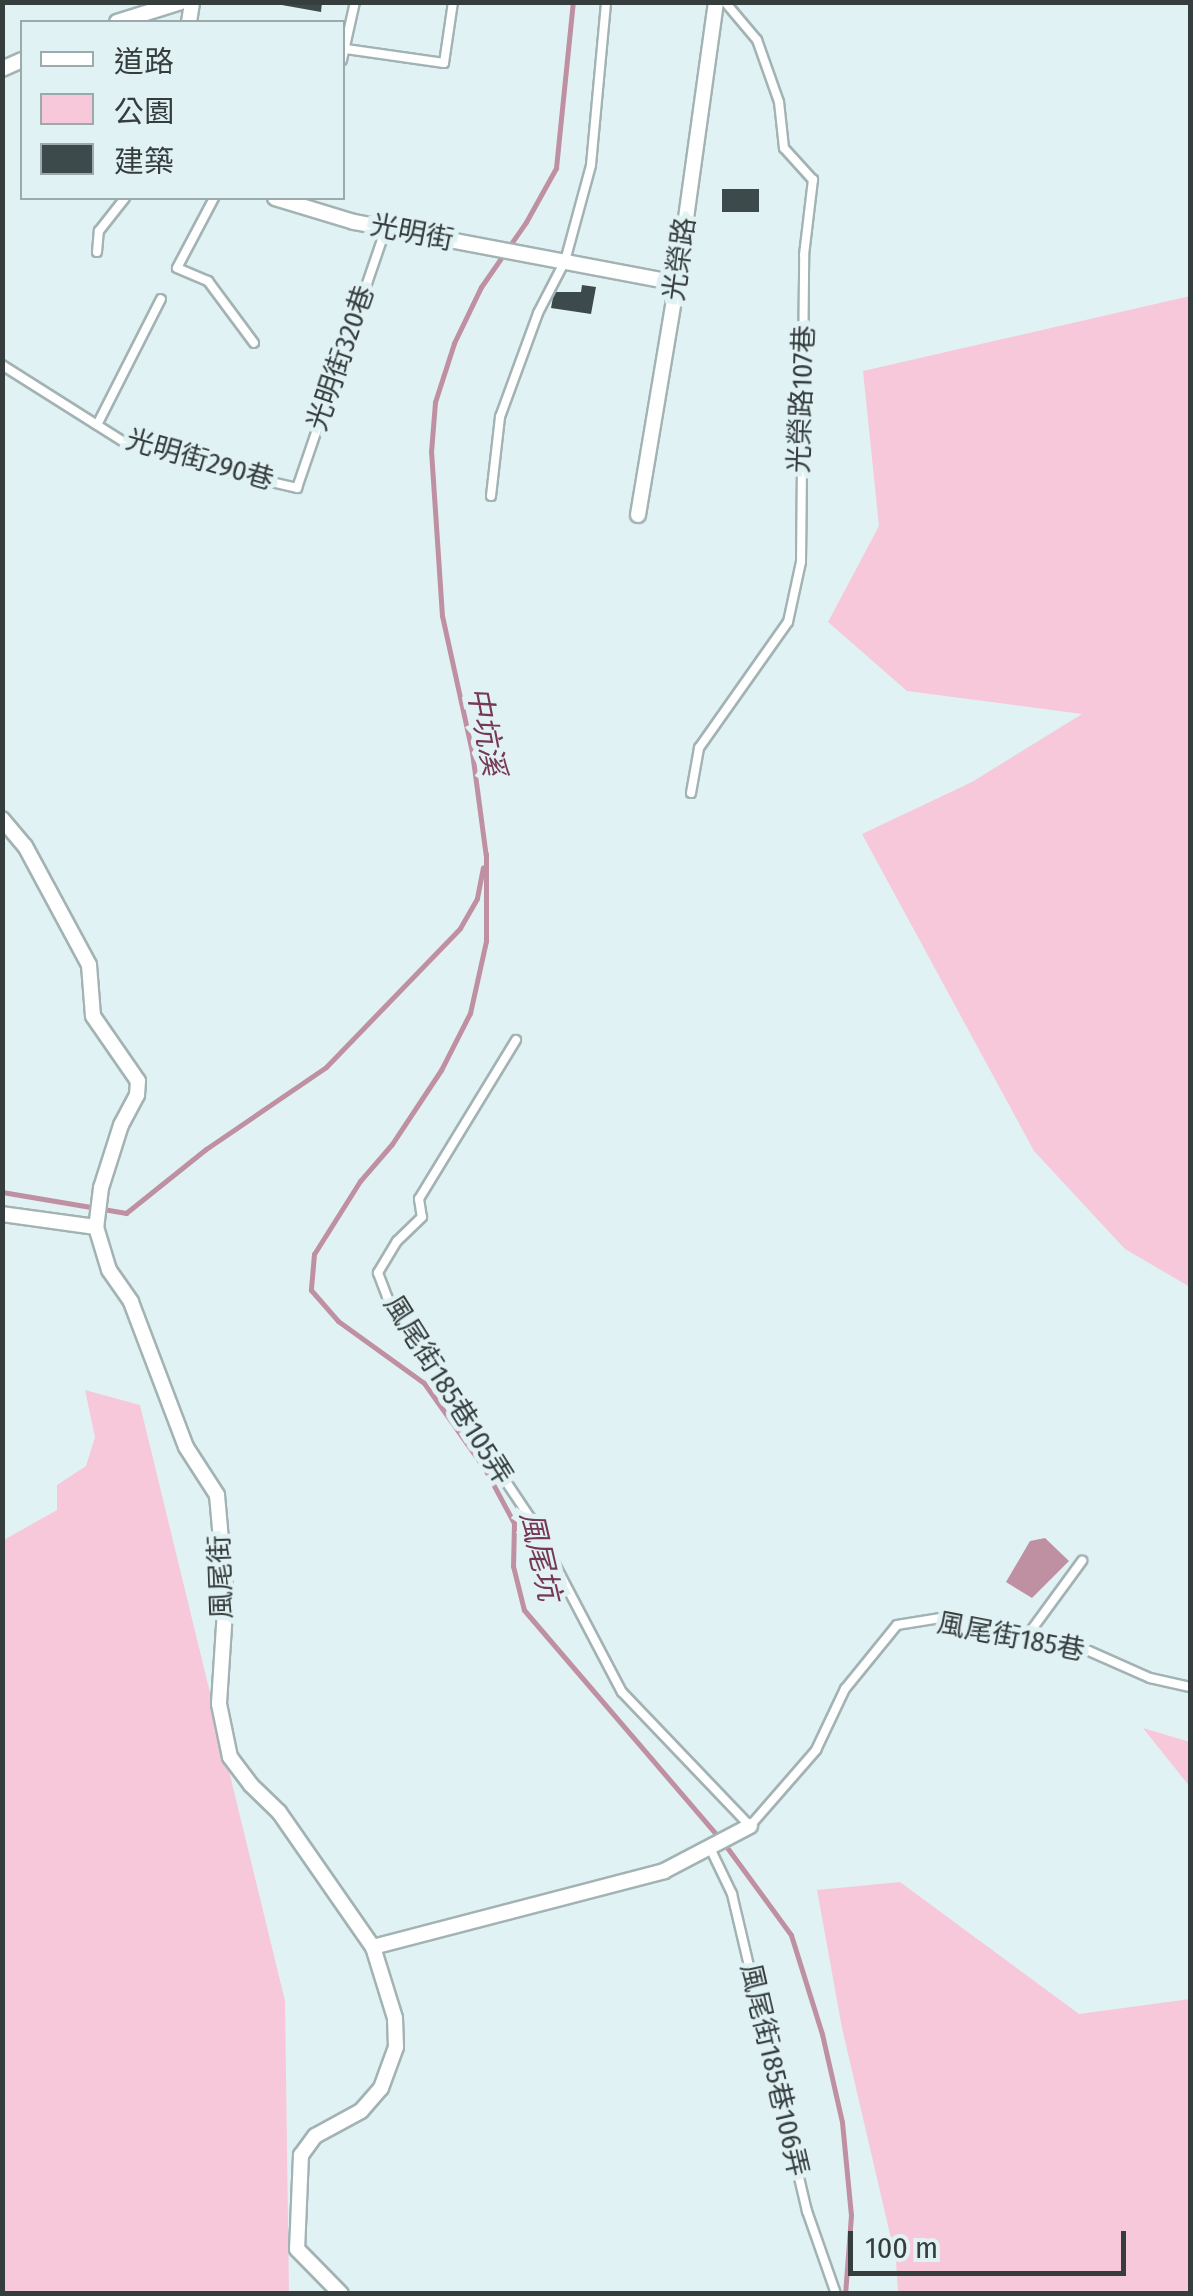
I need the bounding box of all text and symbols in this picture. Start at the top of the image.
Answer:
legend [20,20,345,200]
text: 道路 [114,44,174,80]
text: 公園 [114,94,174,130]
text: 建築 [114,144,174,180]
street label: 光明街 [368,208,456,258]
street label: 光榮路 [658,215,702,303]
street label: 光明街320巷 [300,281,382,435]
street label: 光榮路107巷 [783,324,821,474]
street label: 光明街290巷 [122,423,278,497]
water label: 中坑溪 [460,683,512,779]
street label: 風尾街185巷105弄 [376,1289,520,1491]
water label: 風尾坑 [512,1508,568,1604]
street label: 風尾街 [203,1534,239,1620]
street label: 風尾街185巷 [934,1606,1088,1668]
street label: 風尾街185巷106弄 [733,1960,815,2180]
scale bar [853,2211,1130,2273]
text: 100 m [865,2230,938,2266]

